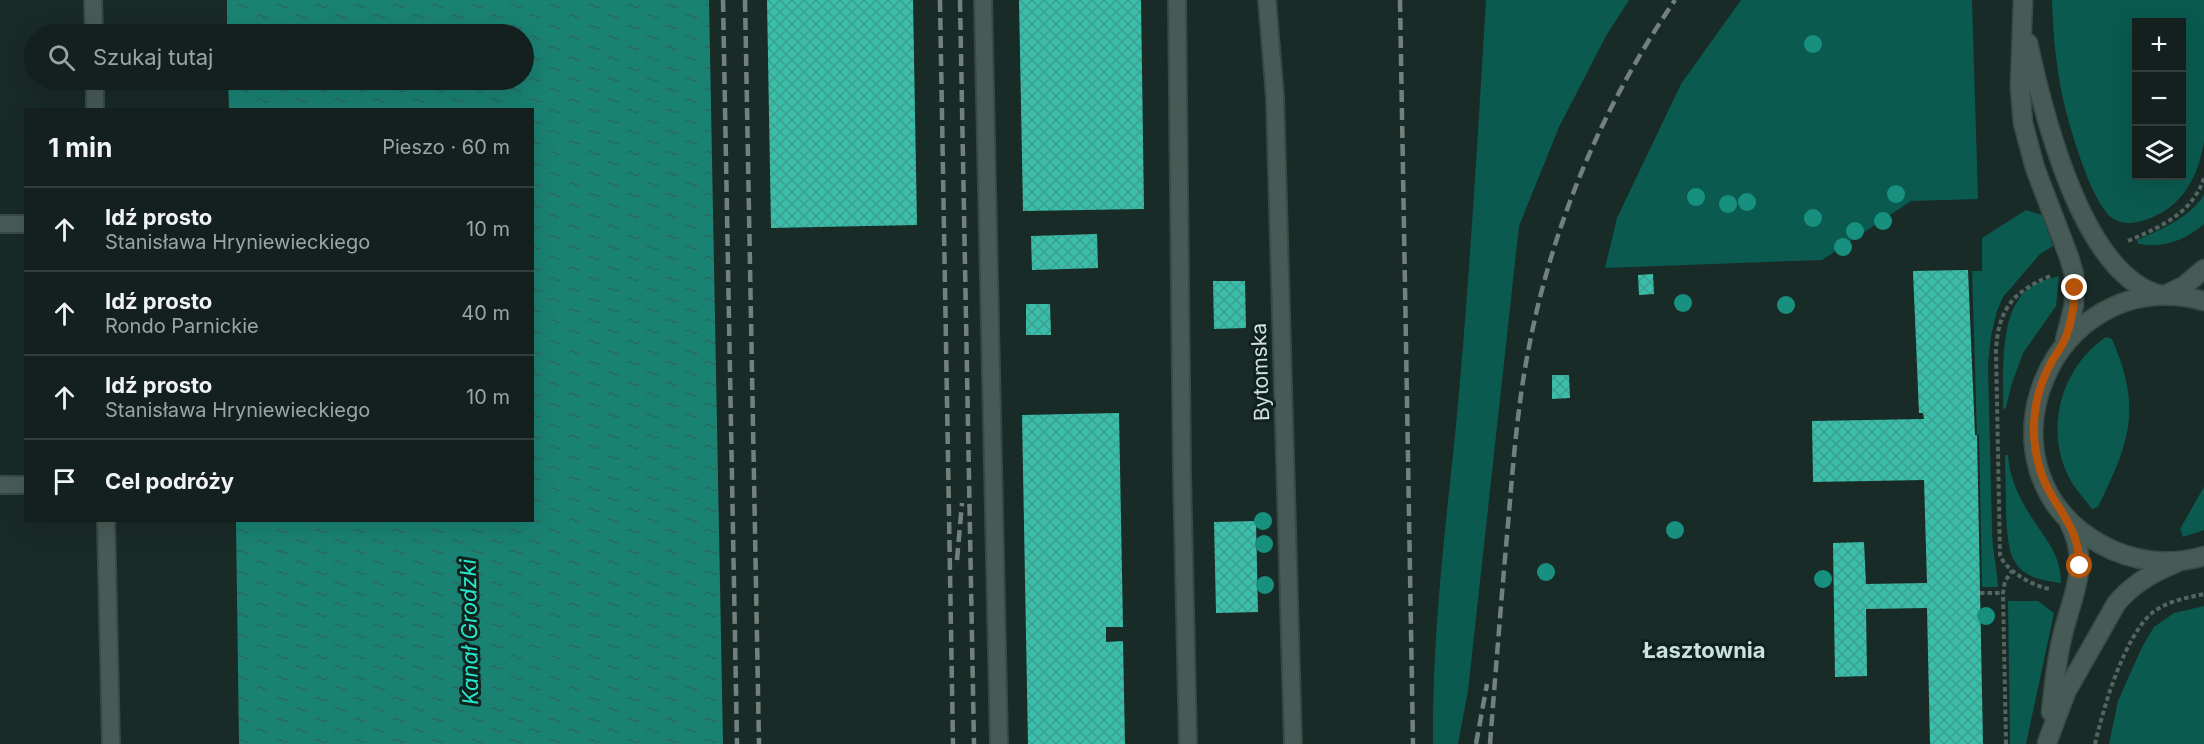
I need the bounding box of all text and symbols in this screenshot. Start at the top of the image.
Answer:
map controls [2132,18,2186,180]
button: + [2132,18,2186,72]
search box [24,24,534,90]
icon: search [45,41,78,74]
text: Szukaj tutaj [93,44,213,70]
button: − [2132,72,2186,126]
button: layers [2132,126,2186,180]
text: 1 min [48,132,112,163]
text: Pieszo · 60 m [382,135,510,159]
text: Idź prosto [105,204,212,230]
icon: ahead [48,213,81,246]
text: 10 m [466,217,510,241]
text: Stanisława Hryniewieckiego [105,230,370,254]
route end [2061,274,2087,300]
text: Idź prosto [105,288,212,314]
icon: ahead [48,297,81,330]
text: 40 m [461,301,510,325]
text: Rondo Parnickie [105,314,259,338]
street label: Bytomska [1246,323,1274,421]
text: Idź prosto [105,372,212,398]
icon: ahead [48,381,81,414]
text: 10 m [466,385,510,409]
text: Stanisława Hryniewieckiego [105,398,370,422]
icon: arrive [48,465,81,498]
text: Cel podróży [105,468,234,494]
route start [2066,552,2092,578]
water label: Kanał Grodzki [455,558,483,705]
district label: Łasztownia [1642,637,1766,663]

